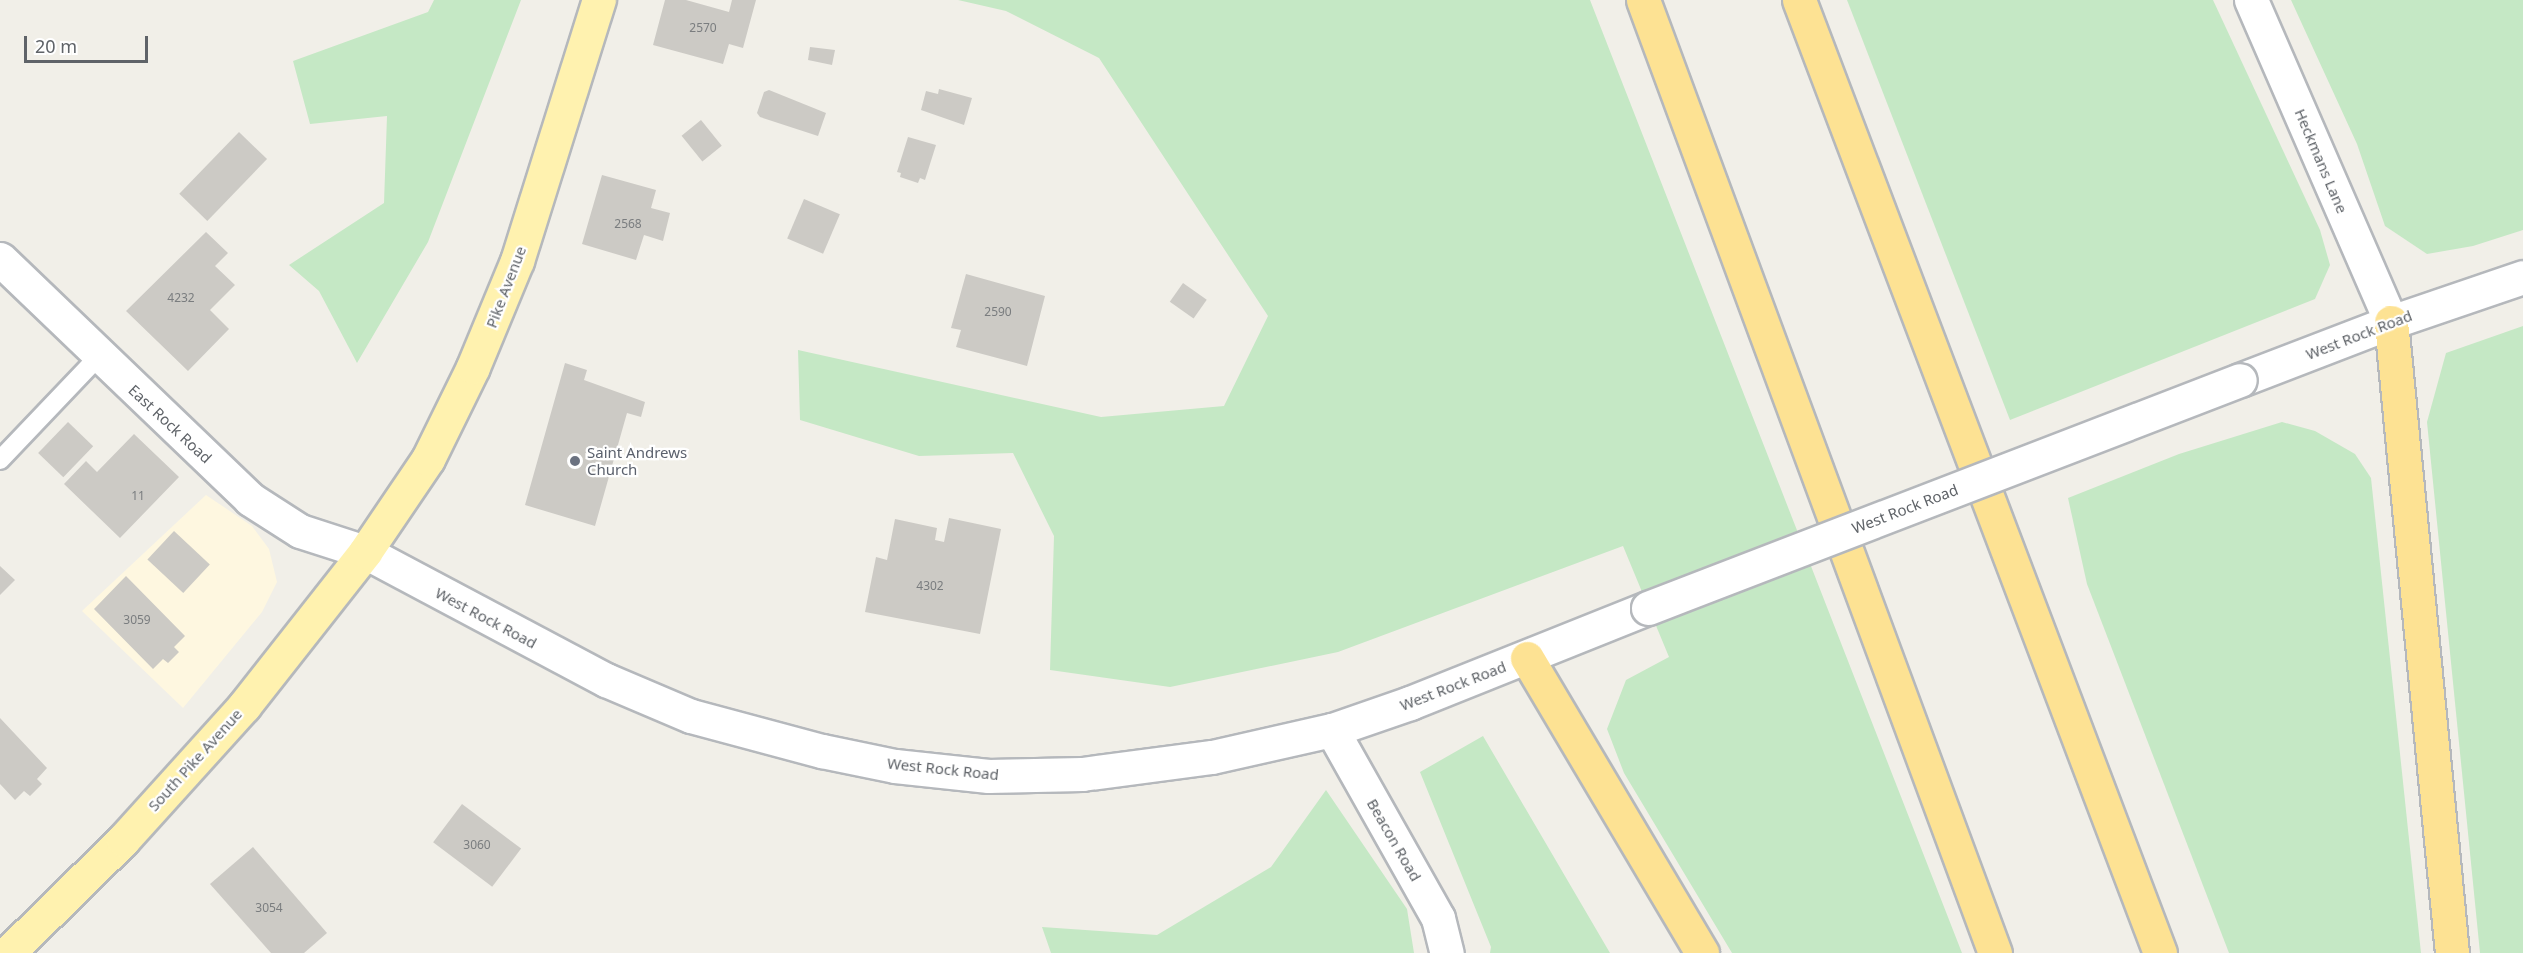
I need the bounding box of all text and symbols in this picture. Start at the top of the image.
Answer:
house number: 2570 [689,21,717,35]
scale bar [27,24,152,62]
text: 20 m [35,34,77,58]
street label: Heckmans Lane [2291,106,2351,216]
house number: 2568 [614,217,642,231]
street label: Pike Avenue [482,244,530,330]
house number: 4232 [167,291,195,305]
house number: 2590 [984,305,1012,319]
street label: West Rock Road [2303,306,2415,364]
street label: East Rock Road [125,381,215,467]
place label: Saint Andrews Church [587,443,687,478]
marker: Saint Andrews Church [568,454,582,468]
street label: West Rock Road [1849,480,1961,538]
house number: 11 [131,489,145,503]
house number: 4302 [916,579,944,593]
street label: West Rock Road [432,584,540,652]
house number: 3059 [123,613,151,627]
street label: West Rock Road [1397,657,1509,715]
street label: South Pike Avenue [144,705,246,815]
street label: West Rock Road [886,754,1000,784]
street label: Beacon Road [1363,796,1425,884]
house number: 3060 [463,838,491,852]
house number: 3054 [255,901,283,915]

